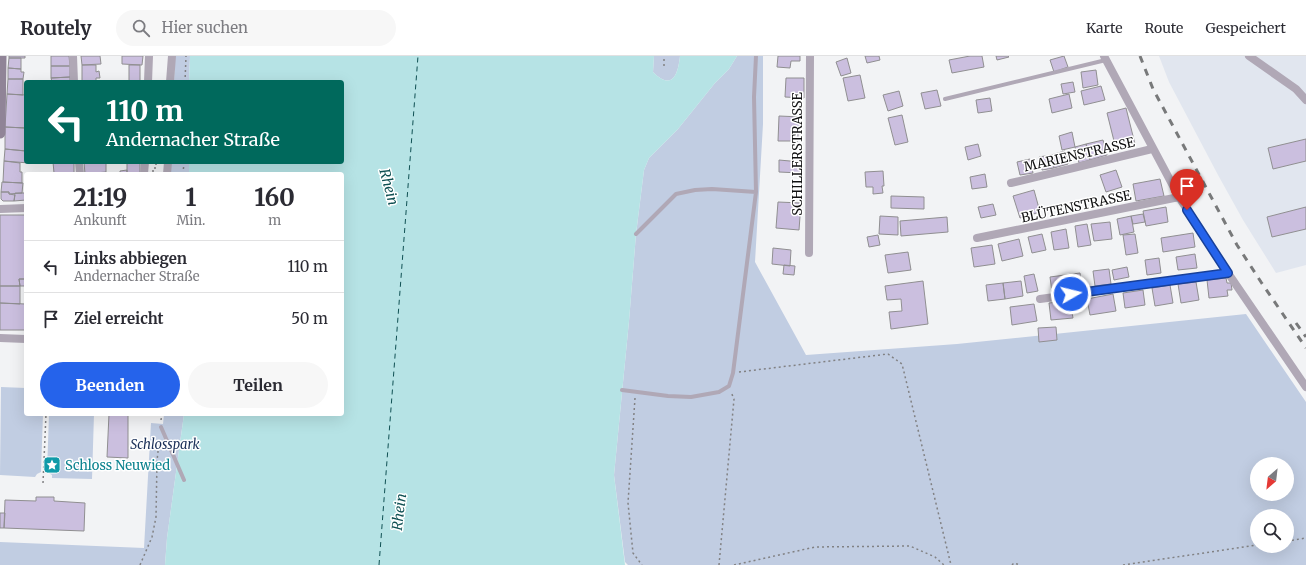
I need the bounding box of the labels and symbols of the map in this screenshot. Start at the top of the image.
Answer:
street label: SCHILLERSTRASSE [789,92,806,216]
street label: MARIENSTRASSE [1022,133,1137,175]
water label: Rhein [375,167,403,207]
pin [1170,169,1204,210]
street label: BLÜTENSTRASSE [1020,186,1133,226]
position arrow [1050,273,1092,315]
park label: Schlosspark [130,436,200,453]
place icon: Schloss Neuwied [42,455,62,475]
place label: Schloss Neuwied [65,457,170,474]
north arrow [1250,457,1294,501]
water label: Rhein [388,492,410,532]

